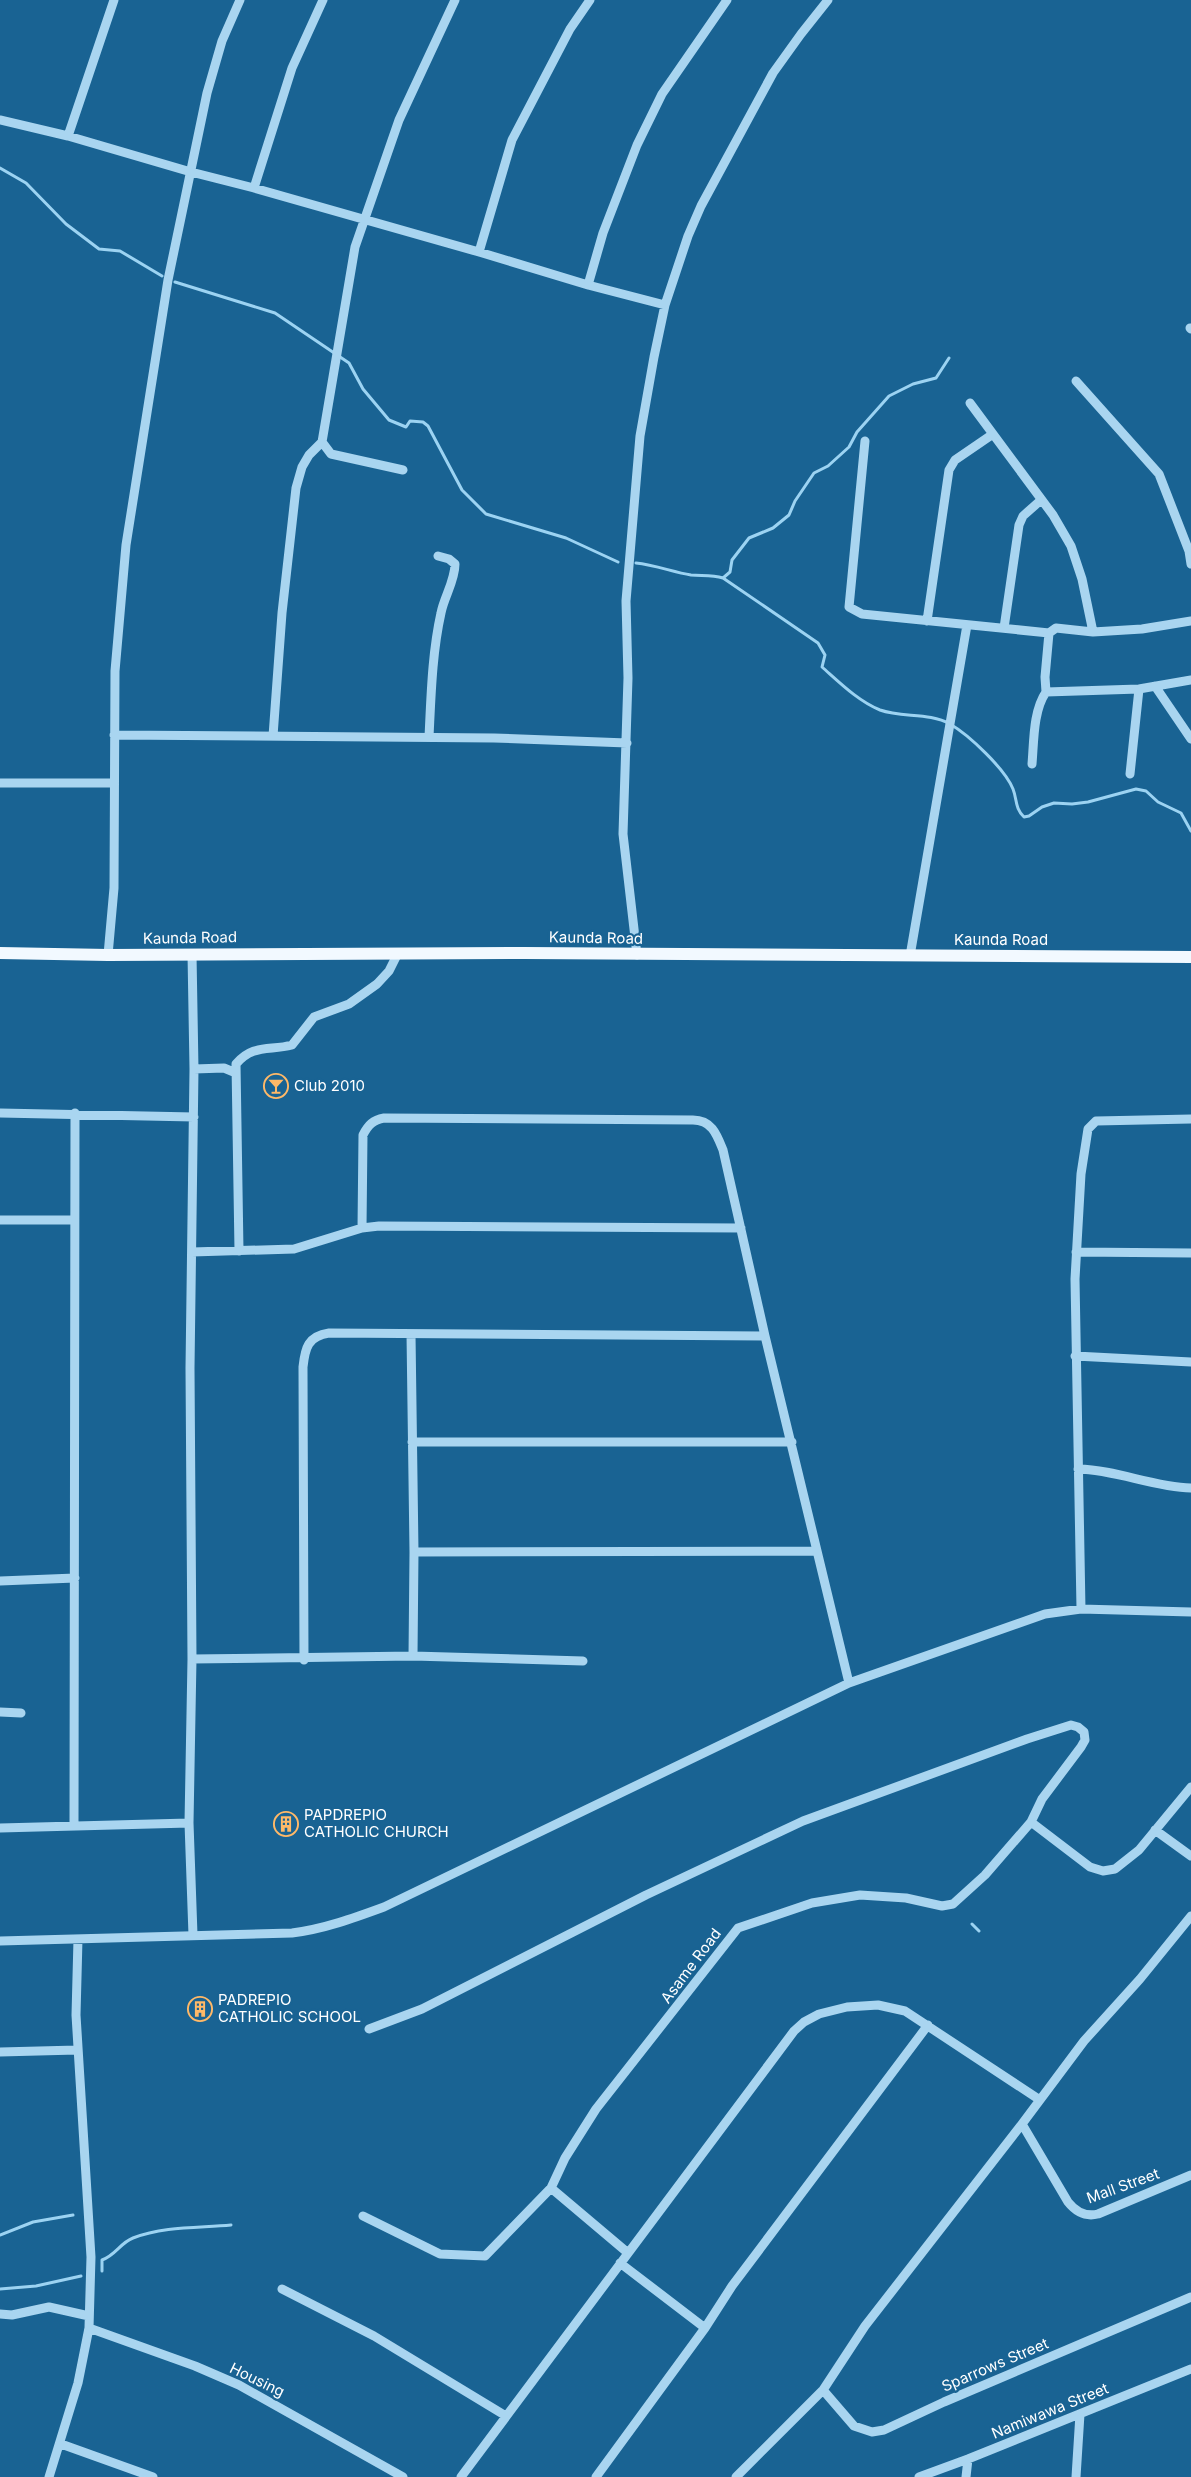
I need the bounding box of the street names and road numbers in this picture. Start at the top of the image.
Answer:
street label: Kaunda Road [143,927,237,948]
street label: Kaunda Road [549,927,643,948]
street label: Kaunda Road [954,930,1048,949]
street label: Asame Road [656,1924,725,2007]
street label: Mall Street [1084,2164,1162,2207]
street label: Sparrows Street [939,2333,1051,2396]
street label: Housing [227,2358,288,2401]
street label: Namiwawa Street [989,2378,1111,2443]

